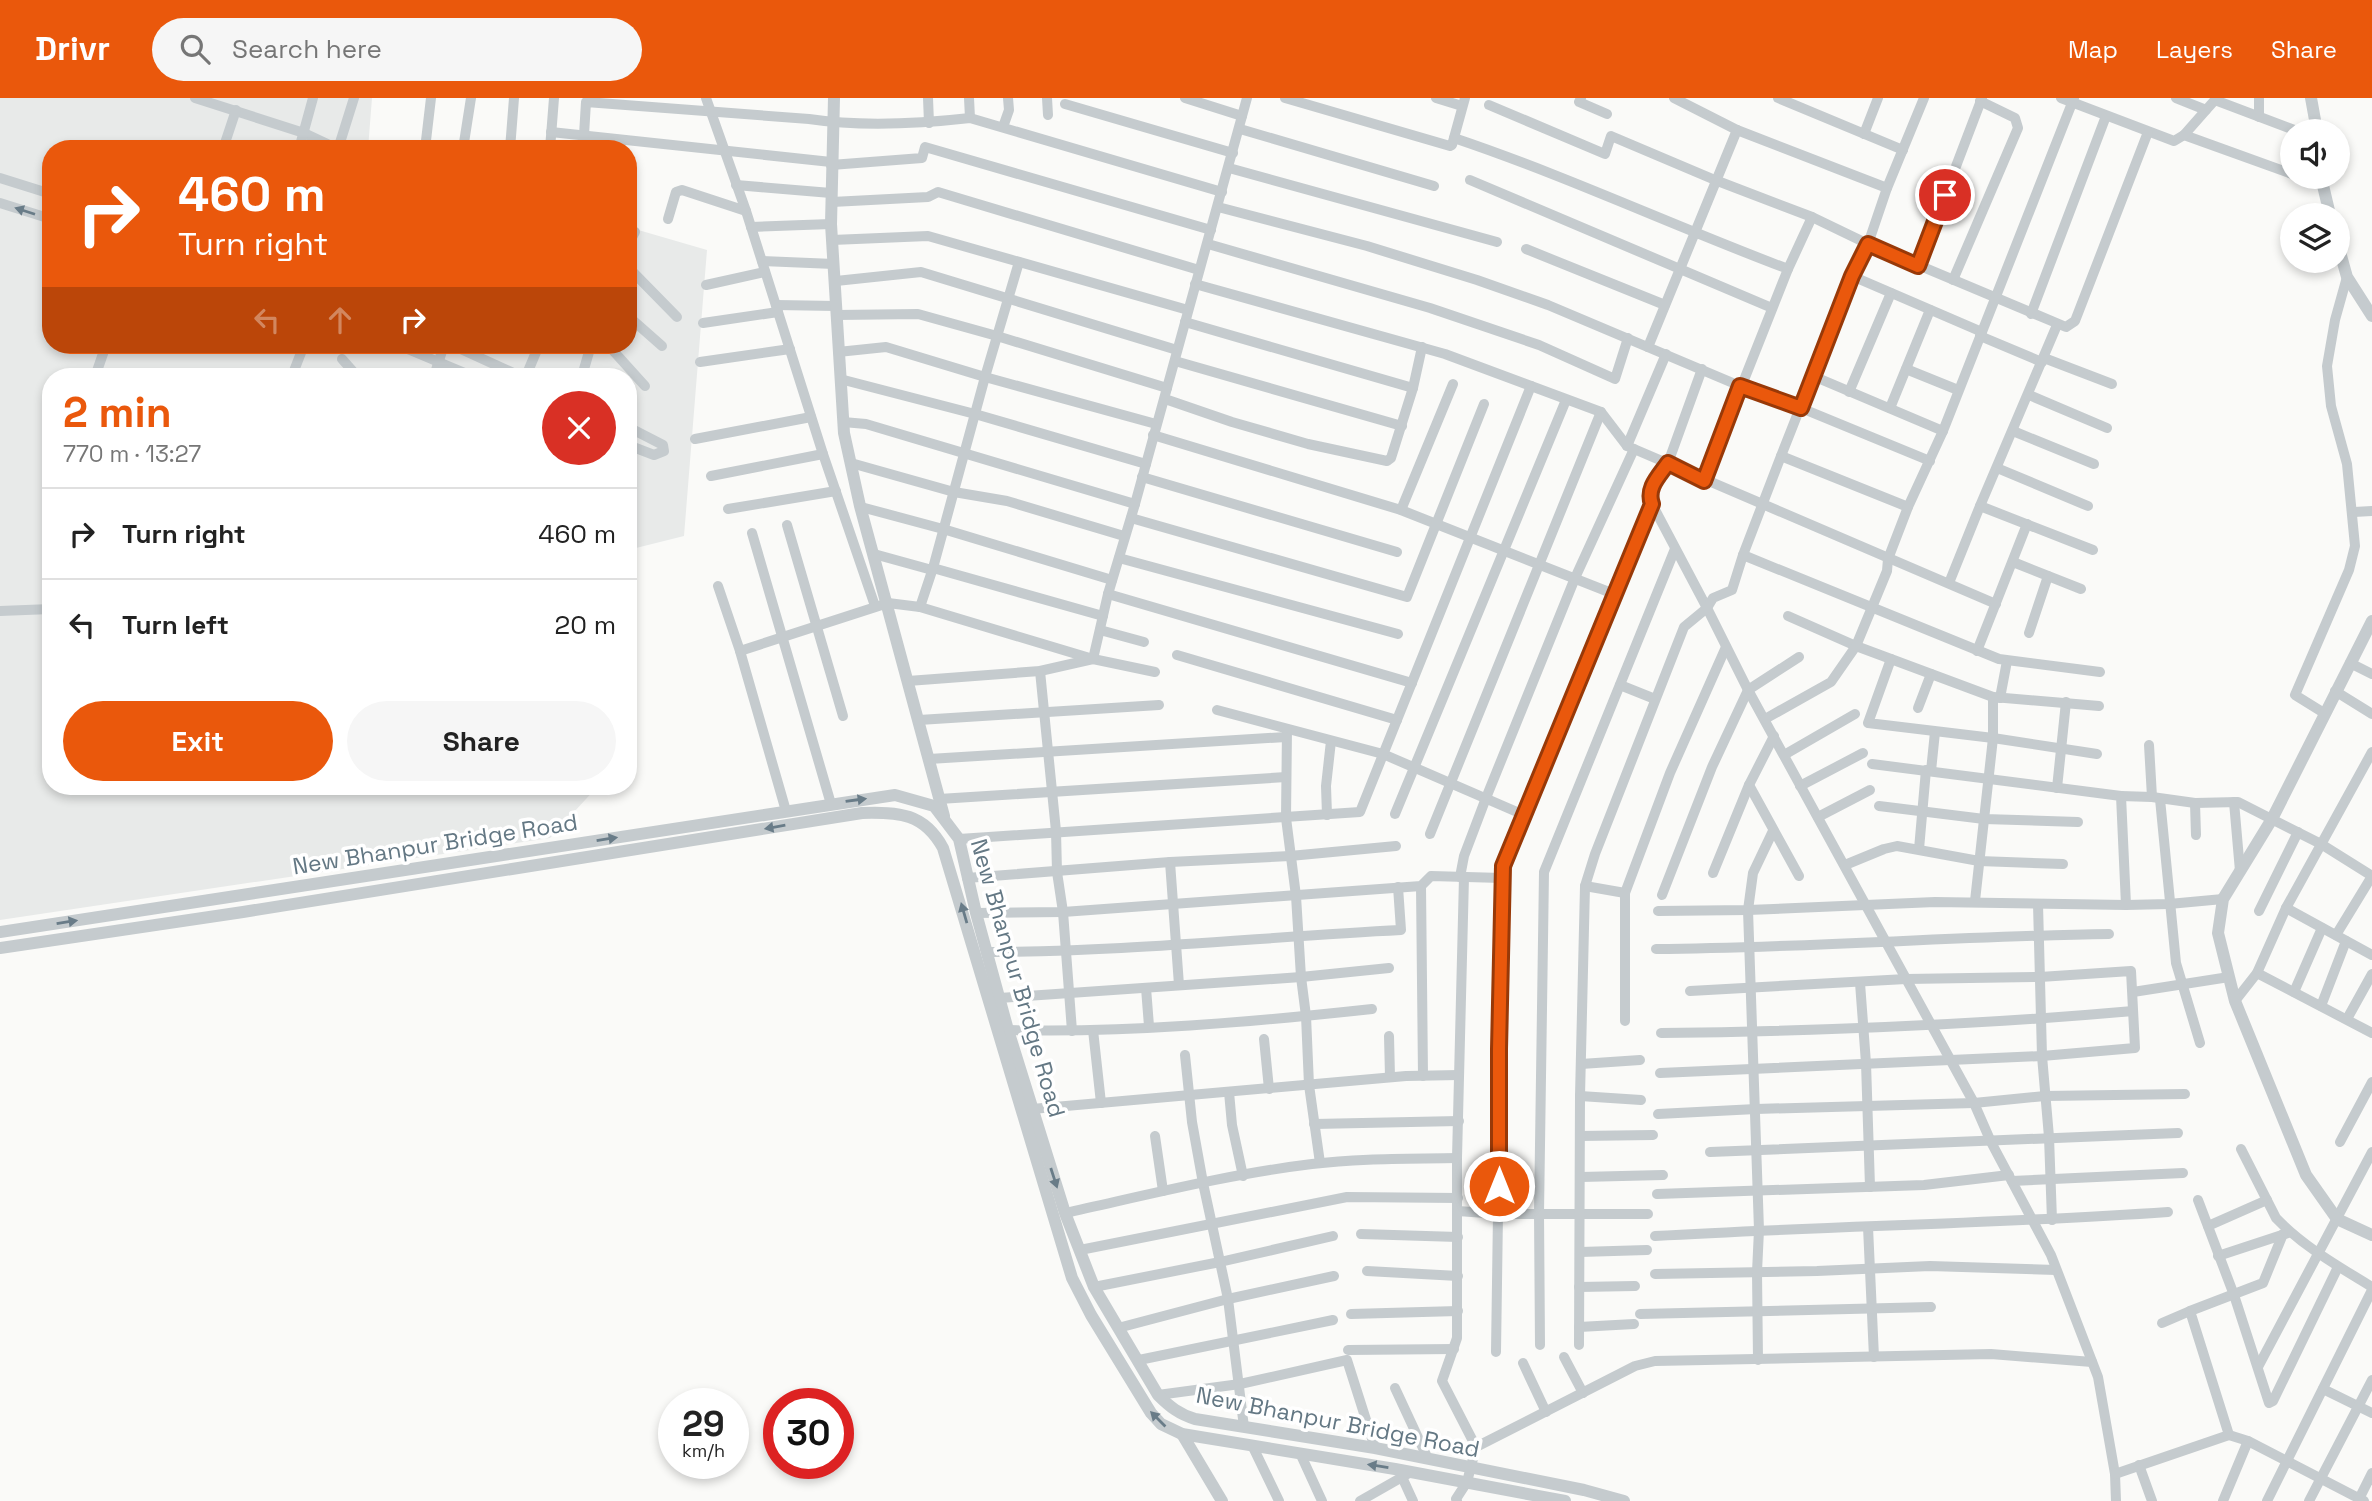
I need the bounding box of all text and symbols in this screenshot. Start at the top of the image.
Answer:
search box [152,18,642,81]
text: Drivr [35,28,110,70]
icon: search [176,30,214,68]
text: Search here [232,32,382,66]
text: Map [2068,34,2118,65]
text: Layers [2156,34,2233,65]
text: Share [2271,34,2337,65]
map controls [2280,119,2350,273]
button: sound [2280,119,2350,189]
text: 460 m [178,163,326,225]
pin [1915,165,1975,225]
icon: right [63,168,154,259]
icon: arrive [1926,176,1964,214]
button: layers [2280,203,2350,273]
one-way arrow [15,205,36,216]
text: Turn right [178,224,328,264]
icon: left [248,301,286,339]
icon: ahead [321,301,359,339]
icon: right [394,301,432,339]
text: 2 min [63,386,172,439]
button: close [542,391,616,465]
text: 770 m · 13:27 [63,439,201,469]
icon: right [63,515,101,553]
text: Turn right [122,517,246,551]
text: 460 m [538,517,616,551]
icon: left [63,606,101,644]
text: Turn left [122,608,229,642]
text: 20 m [555,608,616,642]
button: Exit [63,701,333,781]
button: Share [347,701,616,781]
one-way arrow [845,795,867,806]
street label: New Bhanpur Bridge Road [290,807,580,881]
one-way arrow [764,822,786,833]
one-way arrow [596,833,618,844]
street label: New Bhanpur Bridge Road [964,835,1072,1121]
one-way arrow [958,902,968,923]
one-way arrow [57,916,79,927]
position arrow [1462,1149,1536,1223]
one-way arrow [1049,1167,1059,1188]
street label: New Bhanpur Bridge Road [1194,1380,1482,1464]
speed limit sign: 30 [763,1388,854,1479]
text: 29 [682,1402,725,1446]
one-way arrow [1149,1410,1166,1427]
text: km/h [682,1439,725,1462]
one-way arrow [1366,1460,1388,1471]

